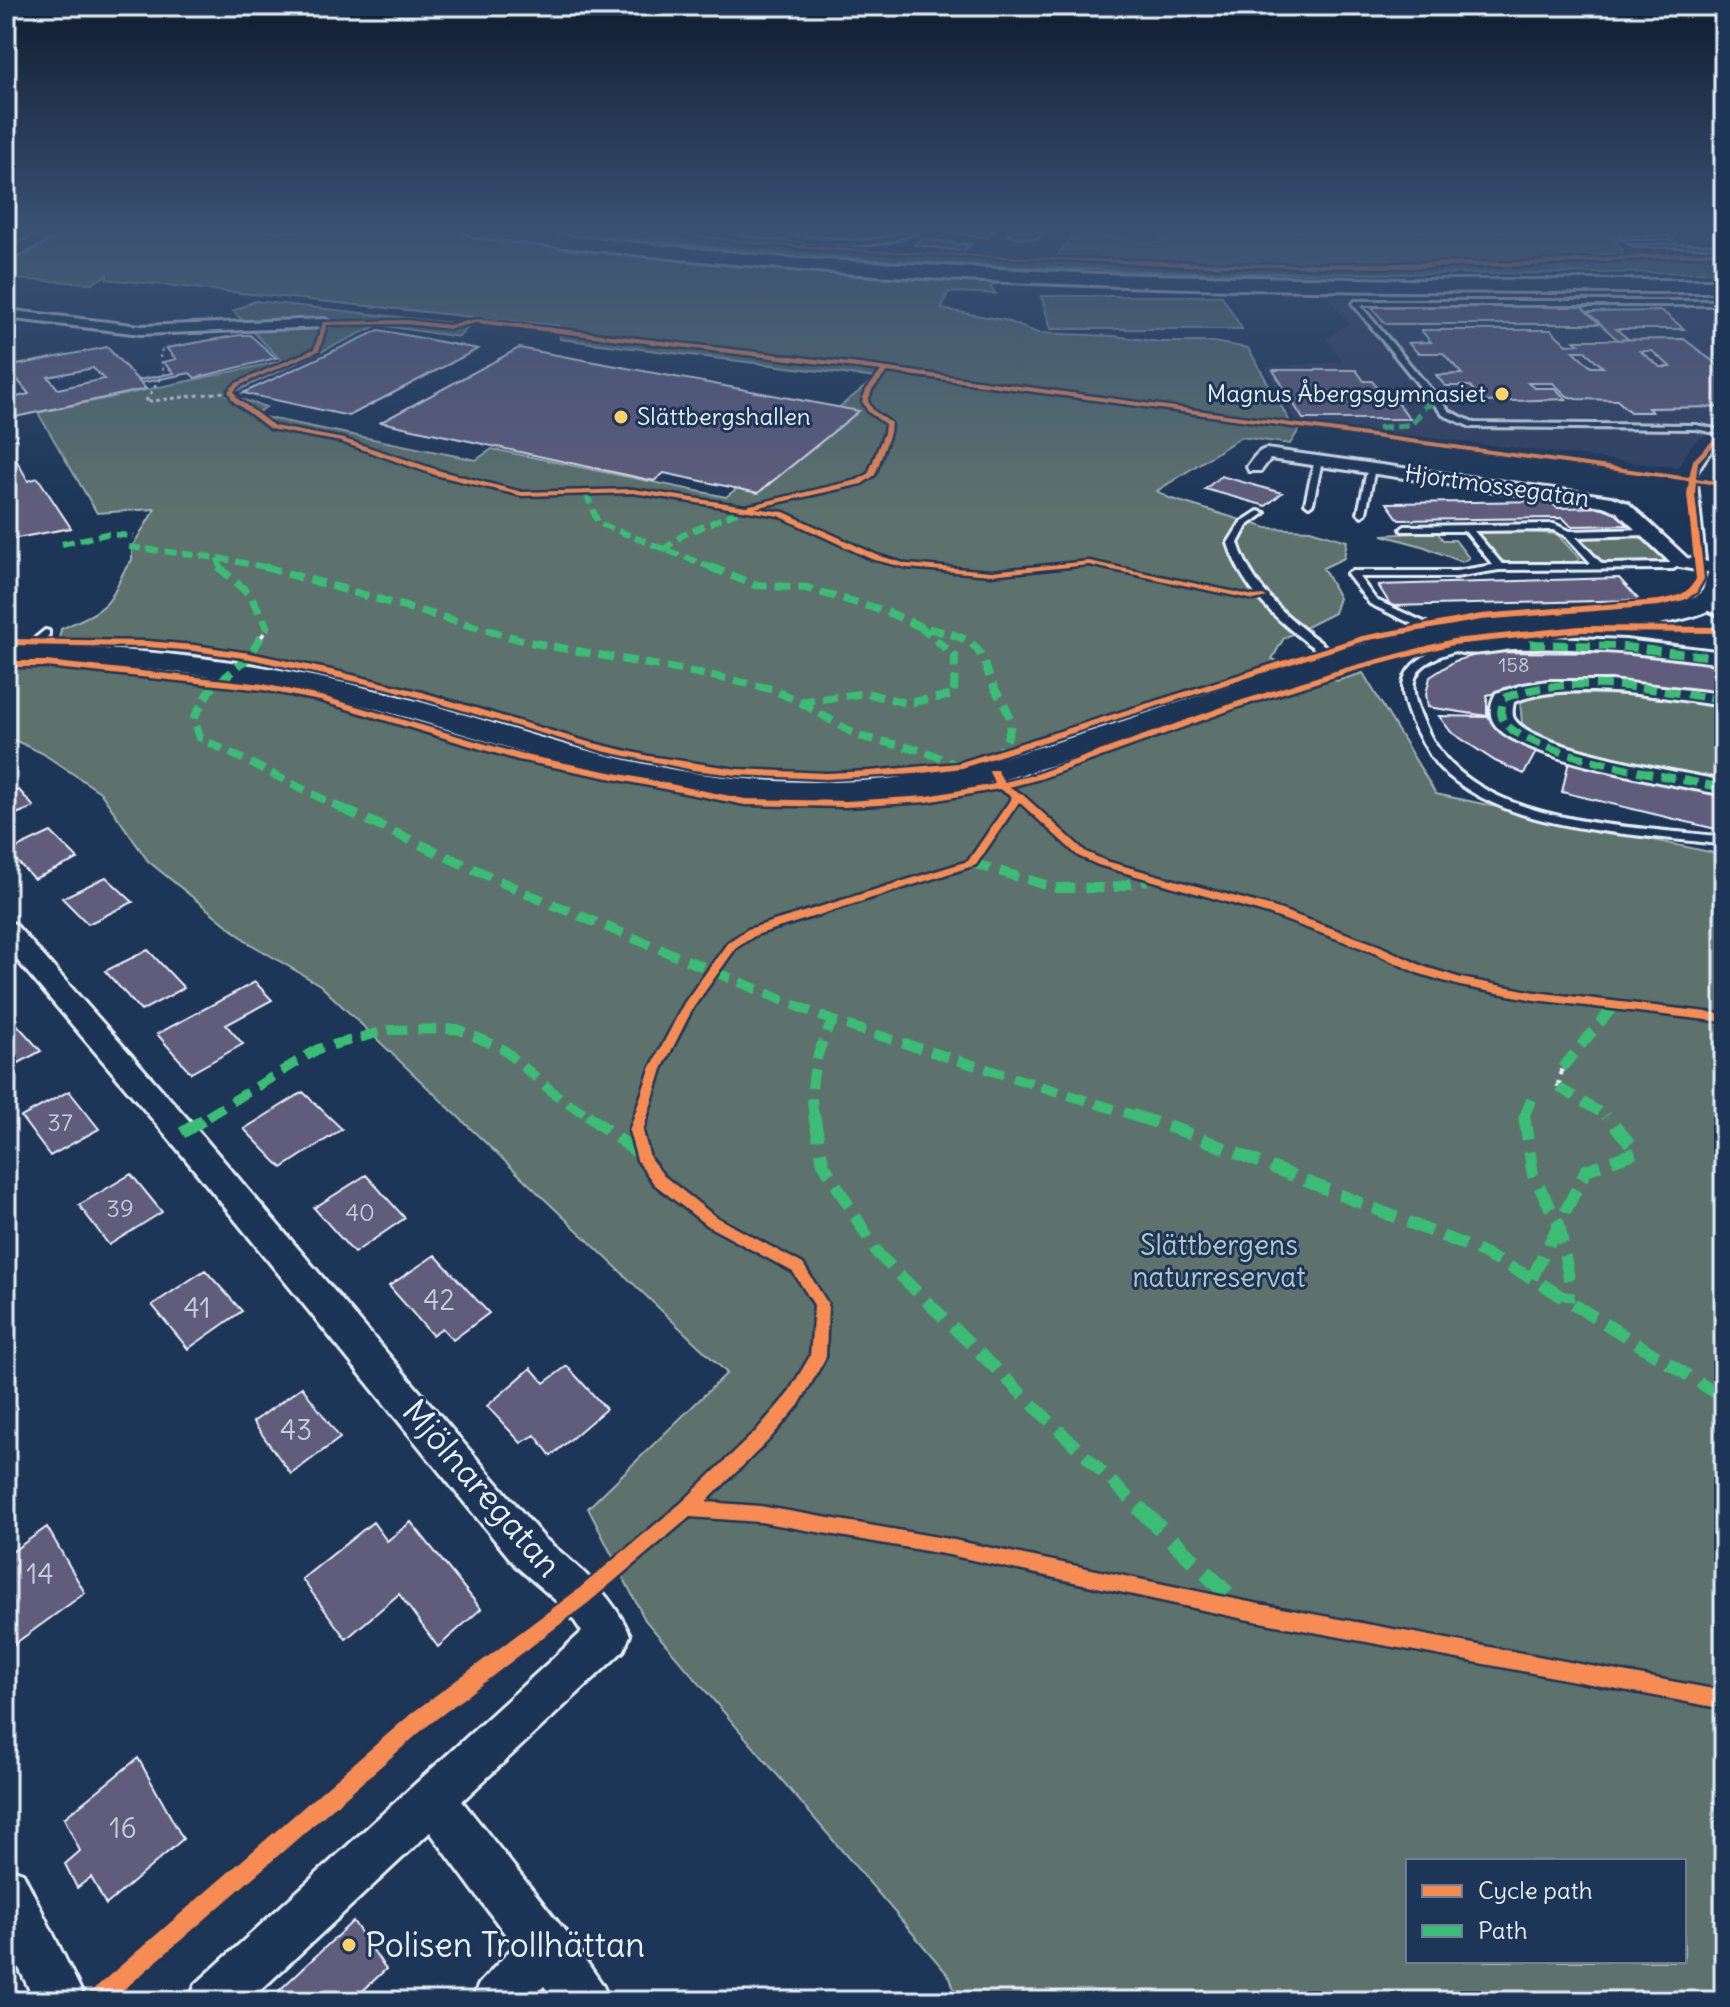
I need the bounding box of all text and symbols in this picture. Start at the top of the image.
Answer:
place label: Magnus Åbergsgymnasiet [1207,378,1486,408]
marker: Magnus Åbergsgymnasiet [1493,385,1511,403]
place label: Slättbergshallen [637,401,811,431]
marker: Slättbergshallen [612,408,630,426]
street label: Hjortmossegatan [1403,457,1591,513]
house number: 158 [1499,652,1529,677]
house number: 37 [47,1107,73,1137]
house number: 39 [106,1193,134,1223]
house number: 40 [345,1197,375,1227]
park label: Slättbergens naturreservat [1132,1227,1306,1295]
house number: 42 [423,1282,455,1318]
house number: 41 [183,1290,211,1326]
street label: Mjölnaregatan [394,1390,571,1585]
house number: 43 [280,1412,312,1448]
house number: 14 [26,1556,54,1592]
house number: 16 [109,1810,137,1846]
legend [1406,1859,1686,1963]
text: Cycle path [1478,1875,1593,1905]
text: Path [1478,1915,1528,1945]
place label: Polisen Trollhättan [365,1923,645,1966]
marker: Polisen Trollhättan [340,1936,358,1954]

